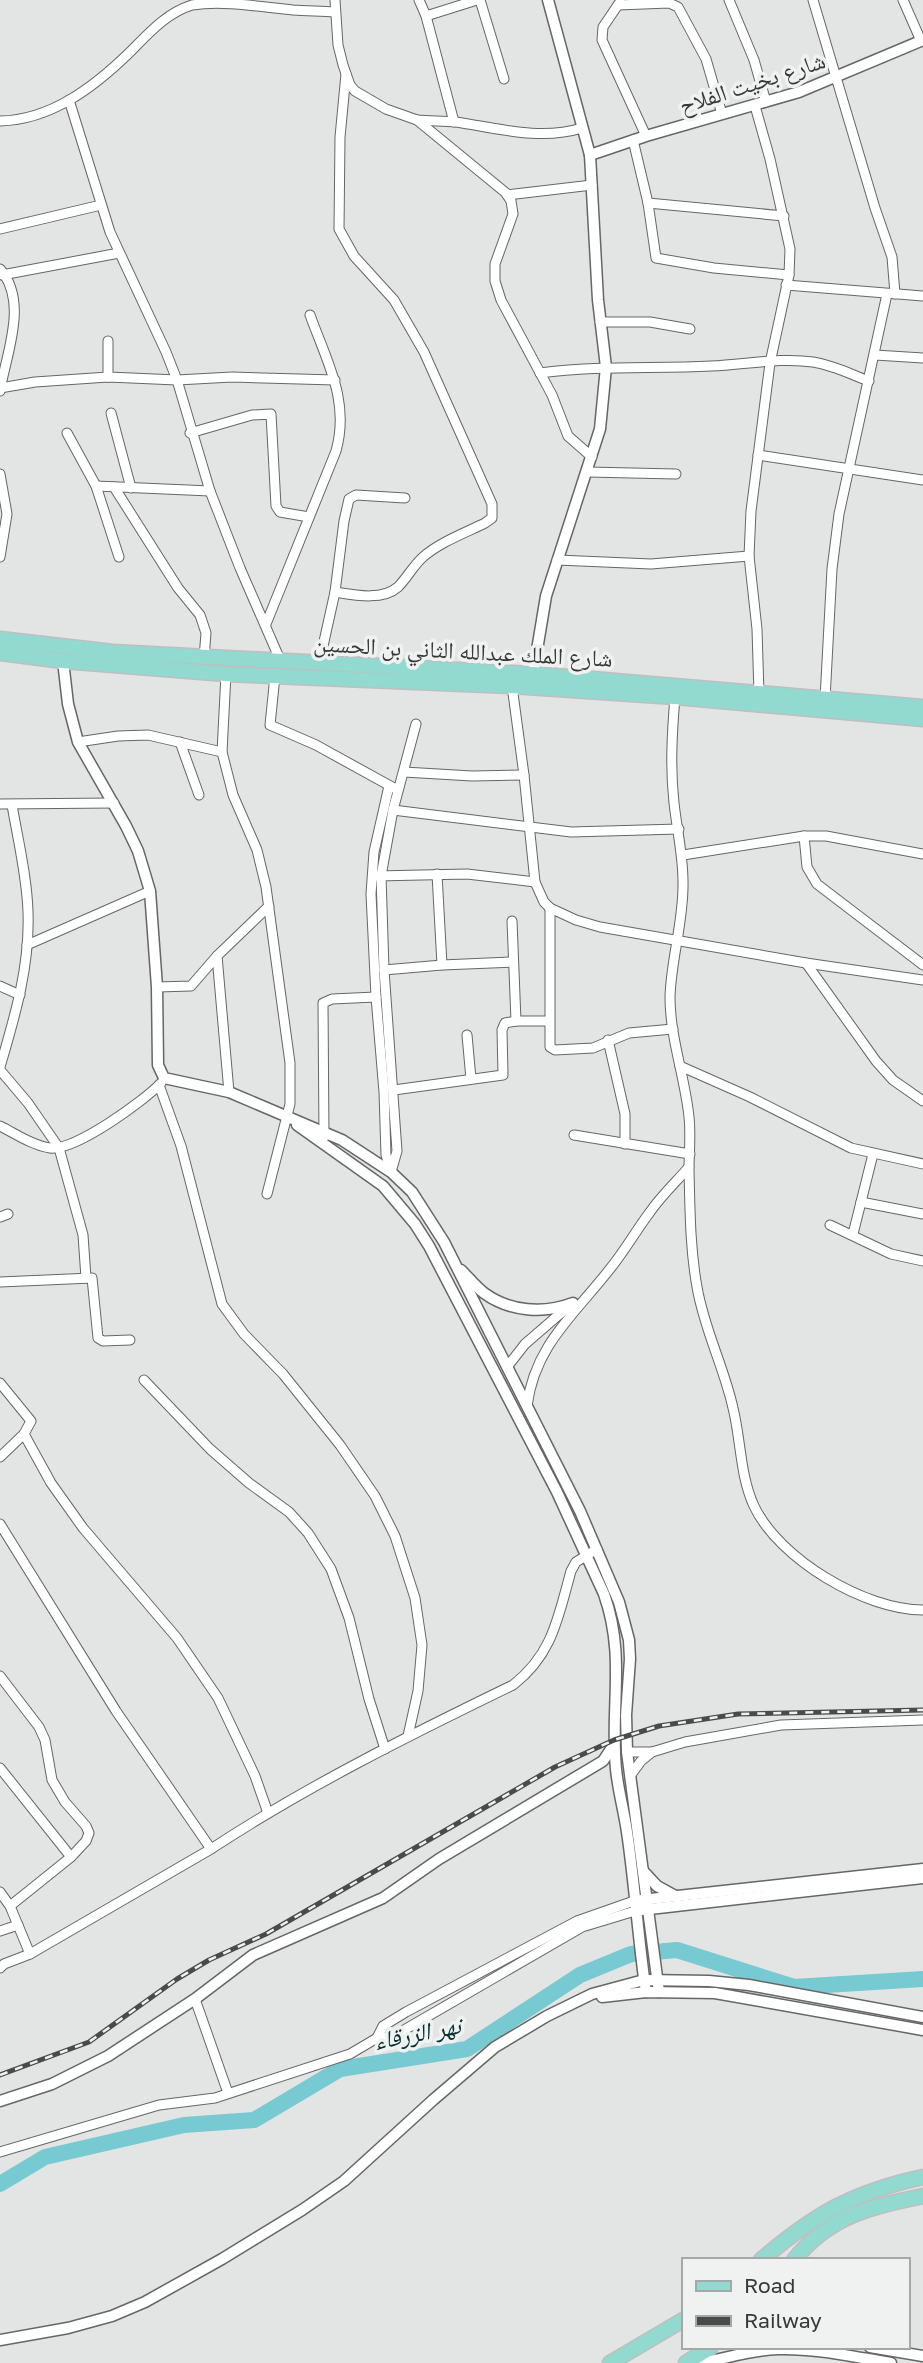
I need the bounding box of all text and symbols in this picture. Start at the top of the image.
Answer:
street label: شارع بخيت الفلاح [675,45,829,121]
street label: شارع الملك عبدالله الثاني بن الحسين [312,628,613,678]
water label: نهر الزرقاء [371,2009,467,2055]
legend [682,2258,909,2349]
text: Road [744,2272,795,2298]
text: Railway [744,2307,822,2333]

